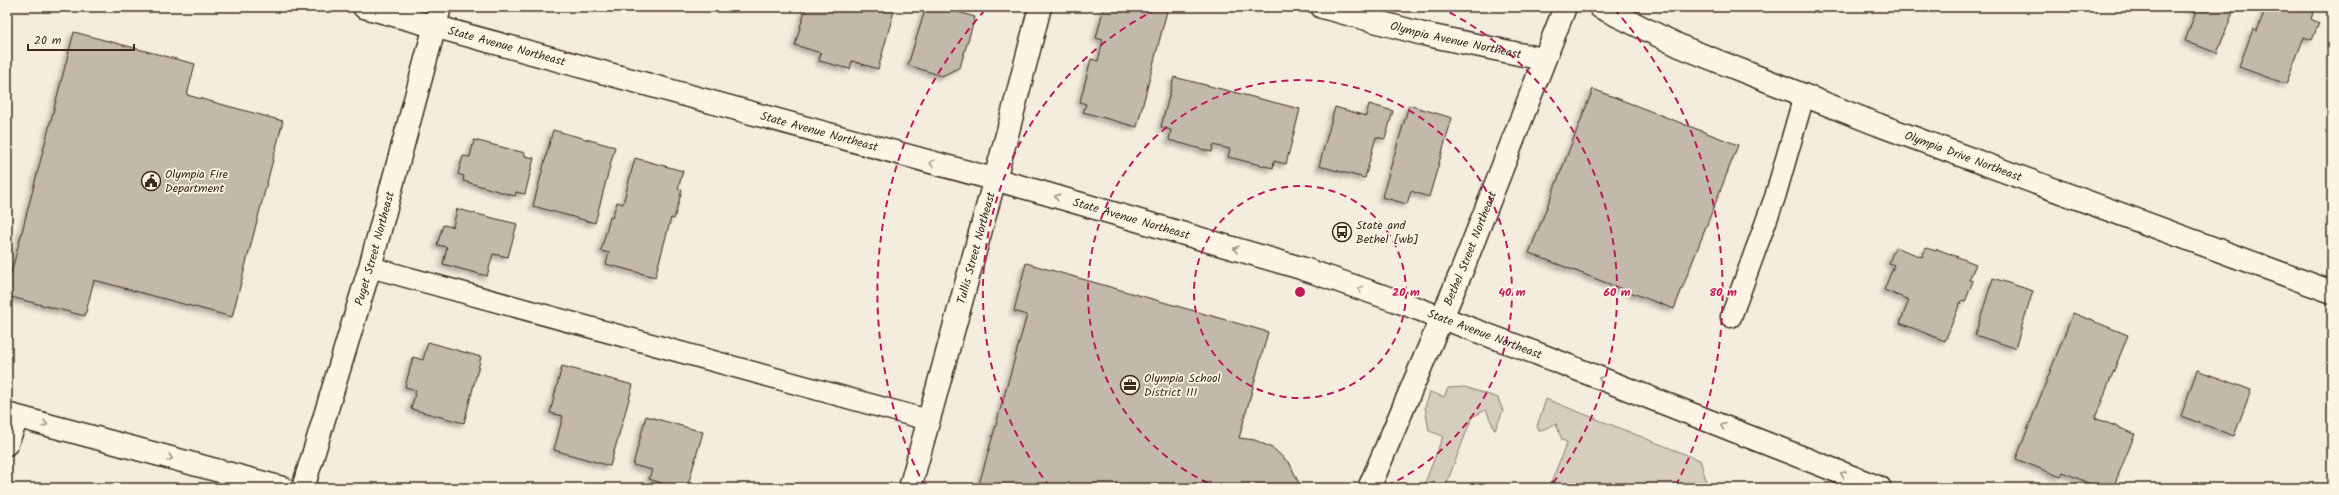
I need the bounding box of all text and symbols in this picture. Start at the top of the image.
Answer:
street label: Olympia Avenue Northeast [1388,16,1524,64]
street label: State Avenue Northeast [446,21,568,71]
scale bar [28,26,134,52]
text: 20 m [34,31,62,50]
street label: State Avenue Northeast [758,106,881,157]
street label: Olympia Drive Northeast [1902,126,2025,187]
one-way arrow [929,159,936,168]
place label: Olympia Fire Department [165,165,229,198]
public building icon: Olympia Fire Department [140,170,162,192]
street label: Bethel Street Northeast [1438,188,1502,309]
street label: Puget Street Northeast [349,189,400,308]
street label: Tullis Street Northeast [951,189,1000,306]
street label: State Avenue Northeast [1071,192,1193,245]
one-way arrow [1054,193,1061,202]
place label: State and Bethel [wb] [1356,216,1419,249]
bus stop icon: State and Bethel [wb] [1331,221,1353,243]
one-way arrow [1233,245,1240,254]
text: 20 m [1392,283,1420,302]
text: 40 m [1498,283,1526,302]
text: 60 m [1603,283,1631,302]
text: 80 m [1709,283,1737,302]
centre of rings [1293,285,1307,299]
one-way arrow [1356,285,1363,293]
street label: State Avenue Northeast [1425,304,1545,364]
place label: Olympia School District 111 [1144,369,1221,402]
office icon: Olympia School District 111 [1119,374,1141,396]
one-way arrow [1598,375,1605,383]
one-way arrow [41,419,48,428]
one-way arrow [1719,422,1726,430]
one-way arrow [166,453,173,462]
one-way arrow [1840,470,1847,478]

